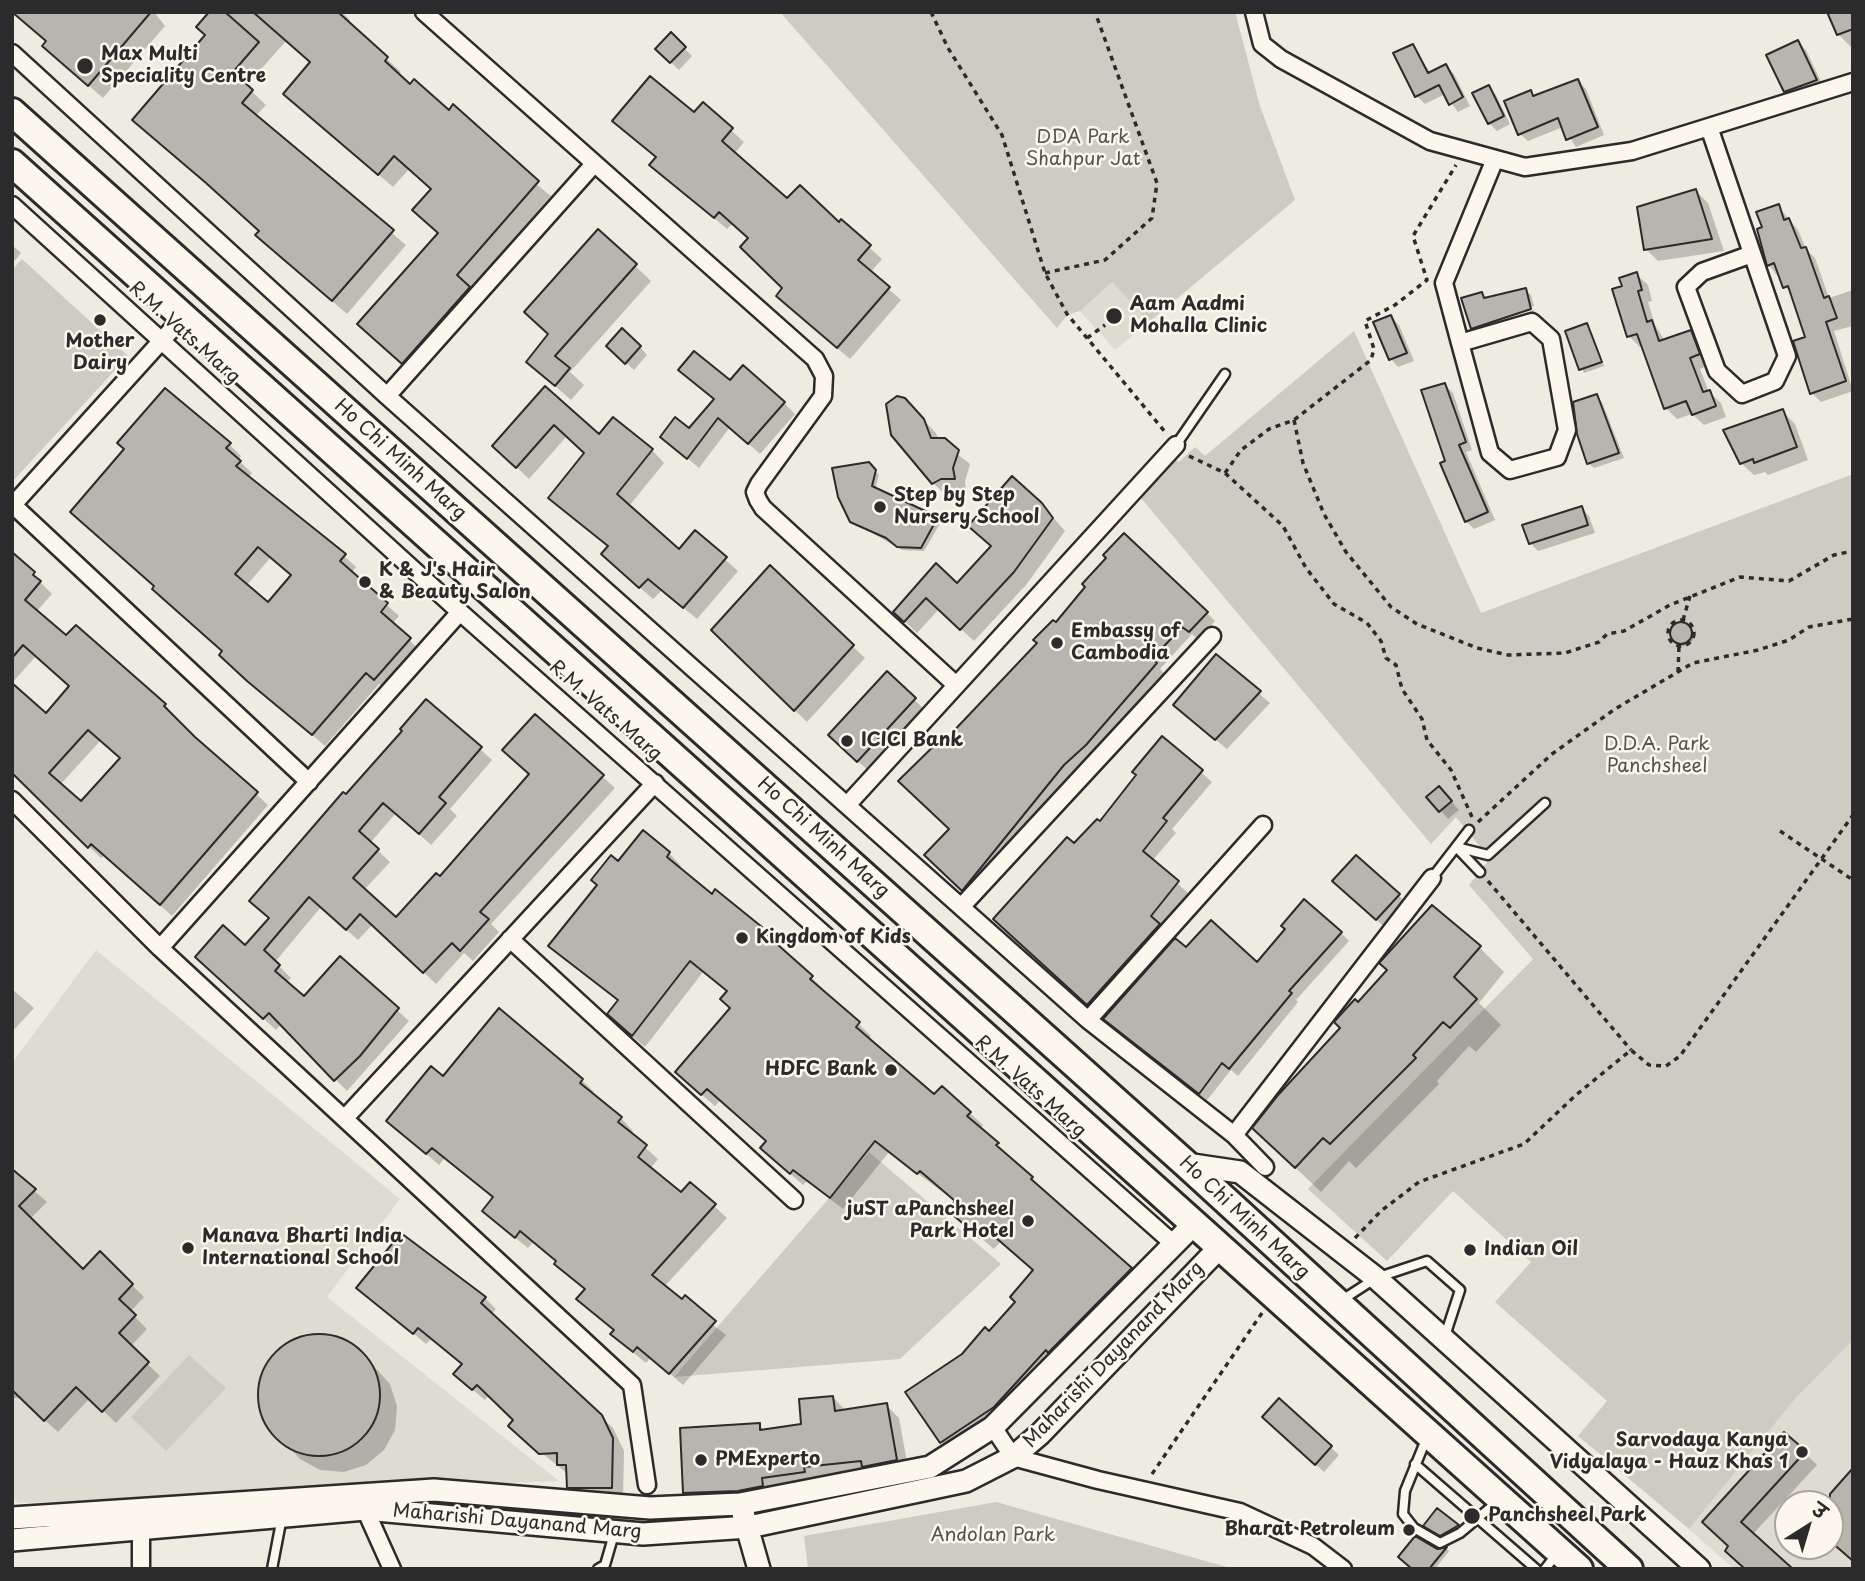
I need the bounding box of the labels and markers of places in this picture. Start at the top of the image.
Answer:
place label: Max Multi Speciality Centre [101,44,266,88]
marker: Max Multi Speciality Centre [75,56,95,76]
place label: Aam Aadmi Mohalla Clinic [1130,294,1267,338]
marker: Aam Aadmi Mohalla Clinic [1104,306,1124,326]
marker: Mother Dairy [92,312,108,328]
place label: Mother Dairy [65,331,135,375]
place label: Step by Step Nursery School [894,485,1039,529]
marker: Step by Step Nursery School [872,499,888,515]
place label: K & J's Hair & Beauty Salon [379,560,531,604]
marker: K & J's Hair & Beauty Salon [357,574,373,590]
place label: Embassy of Cambodia [1071,621,1180,665]
marker: Embassy of Cambodia [1049,635,1065,651]
place label: ICICI Bank [861,730,963,752]
marker: ICICI Bank [839,733,855,749]
place label: Kingdom of Kids [756,927,911,949]
marker: Kingdom of Kids [734,930,750,946]
place label: HDFC Bank [765,1059,877,1081]
marker: HDFC Bank [883,1062,899,1078]
place label: juST aPanchsheel Park Hotel [846,1199,1014,1243]
marker: juST aPanchsheel Park Hotel [1020,1213,1036,1229]
place label: Manava Bharti India International School [202,1226,403,1270]
place label: Indian Oil [1484,1239,1578,1261]
marker: Manava Bharti India International School [180,1240,196,1256]
marker: Indian Oil [1462,1242,1478,1258]
place label: Sarvodaya Kanya Vidyalaya - Hauz Khas 1 [1550,1430,1788,1474]
marker: Sarvodaya Kanya Vidyalaya - Hauz Khas 1 [1794,1444,1810,1460]
place label: PMExperto [715,1449,820,1471]
marker: PMExperto [693,1452,709,1468]
place label: Panchsheel Park [1488,1505,1646,1527]
marker: Panchsheel Park [1462,1506,1482,1526]
place label: Bharat Petroleum [1224,1519,1395,1541]
marker: Bharat Petroleum [1401,1522,1417,1538]

